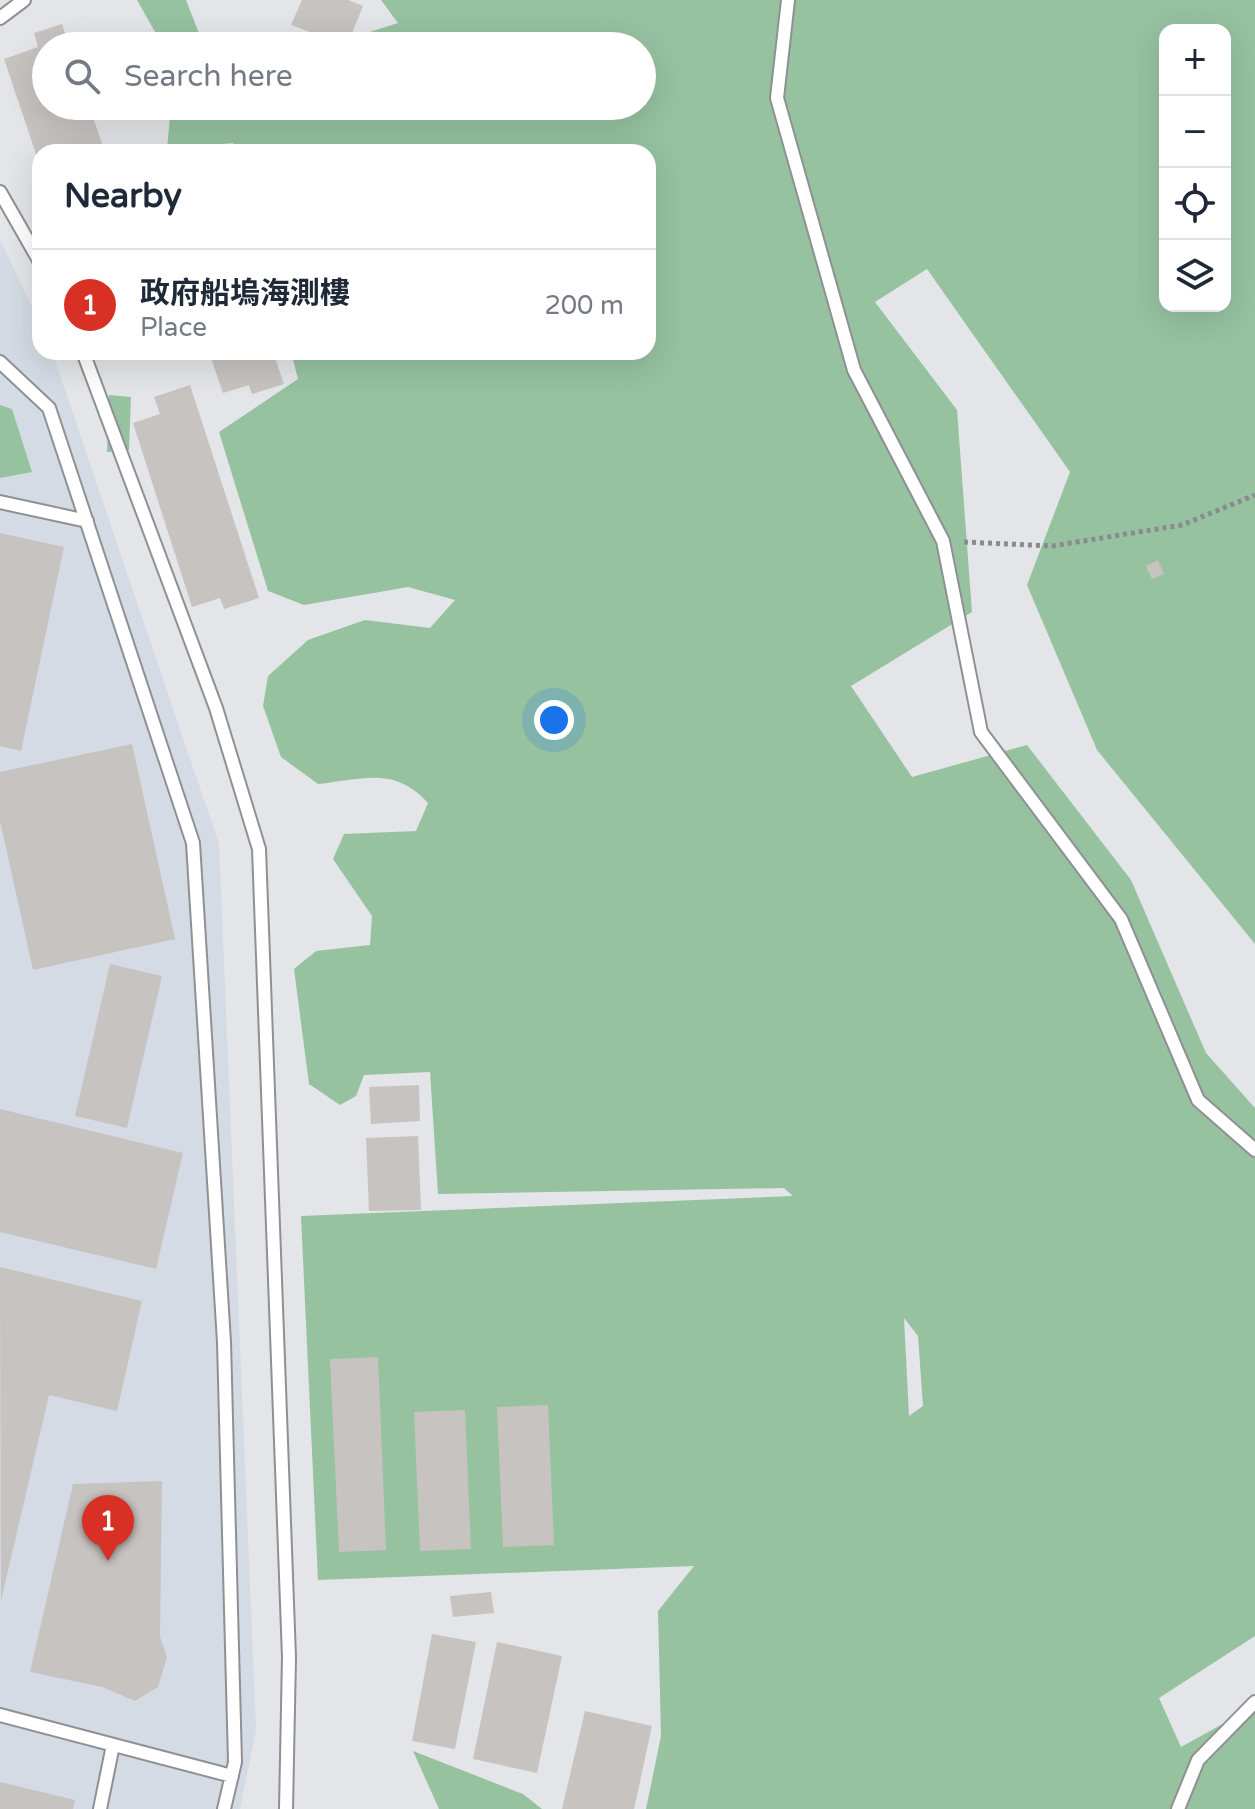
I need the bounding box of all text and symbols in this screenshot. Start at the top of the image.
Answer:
map controls [1159,24,1231,312]
button: + [1159,24,1231,96]
search box [32,32,656,120]
icon: search [60,54,104,98]
text: Search here [124,58,293,95]
button: − [1159,96,1231,168]
button: locate [1159,168,1231,240]
text: Nearby [64,176,182,217]
button: layers [1159,240,1231,312]
text: 政府船塢海測樓 [140,275,350,312]
text: 1 [82,290,98,321]
text: 200 m [544,290,624,321]
text: Place [140,312,207,343]
your location [534,700,574,740]
pin: 1 [82,1495,134,1561]

